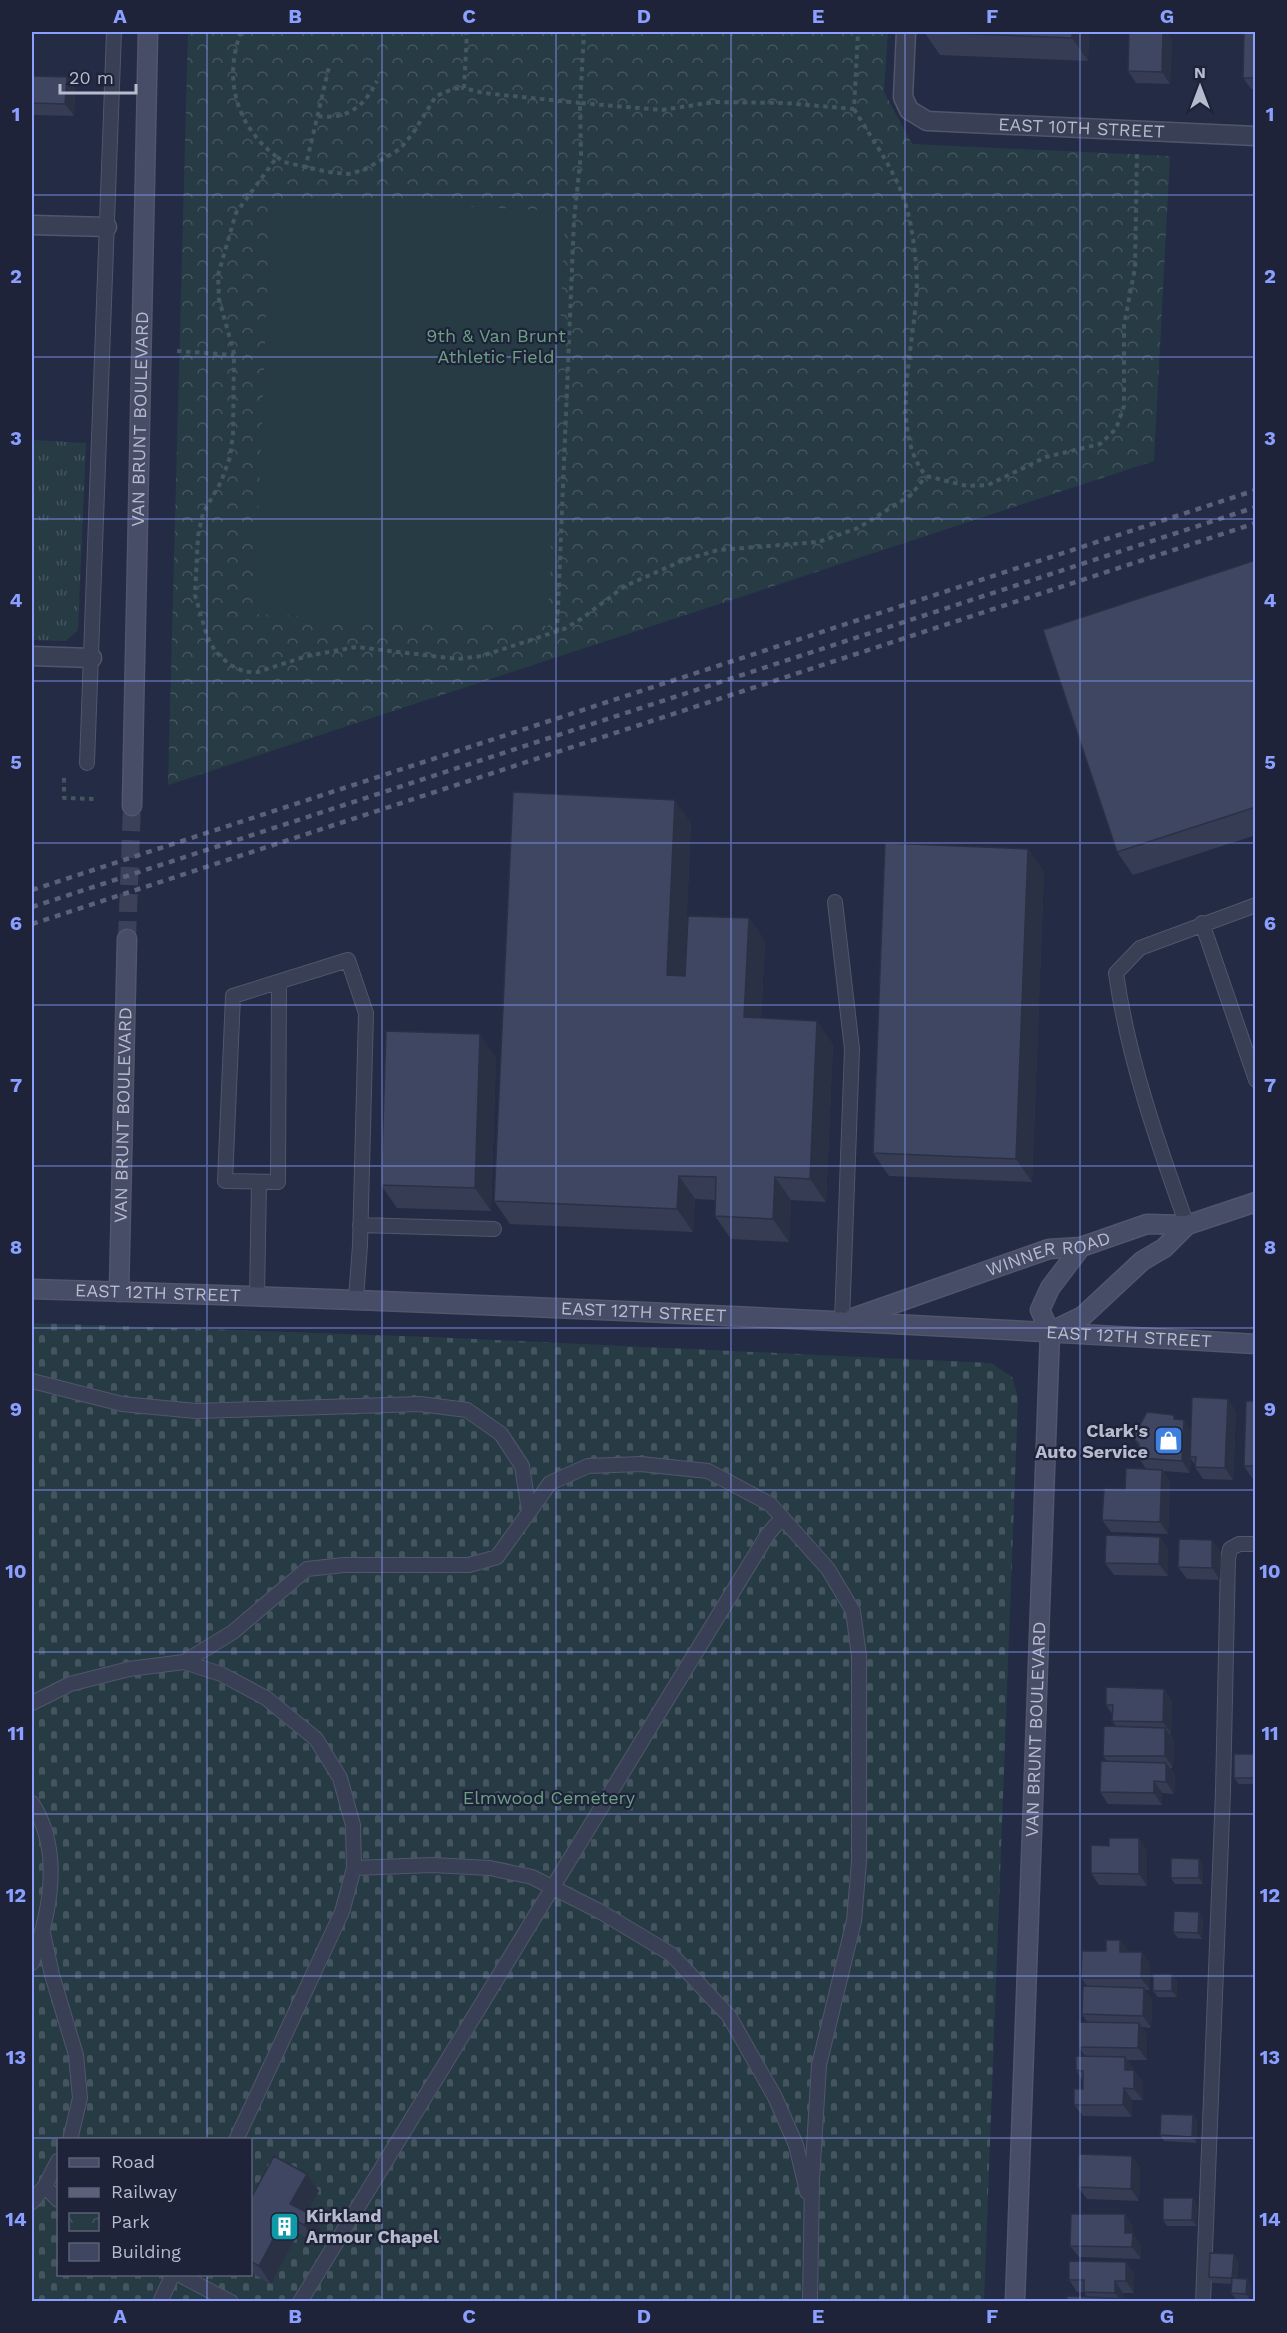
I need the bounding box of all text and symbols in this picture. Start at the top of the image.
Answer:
text: A [113,4,127,28]
text: B [288,4,302,28]
text: C [462,4,476,28]
text: D [637,4,651,28]
text: E [812,4,824,28]
text: F [986,4,998,28]
text: G [1160,4,1174,28]
scale bar [60,57,136,95]
north arrow [1170,57,1230,117]
text: N [1194,63,1206,82]
text: 20 m [69,67,114,88]
text: 1 [12,102,20,126]
text: 1 [1266,102,1274,126]
street label: EAST 10TH STREET [998,113,1165,142]
text: 2 [10,264,22,288]
text: 2 [1264,264,1276,288]
street label: VAN BRUNT BOULEVARD [127,311,152,527]
park label: 9th & Van Brunt Athletic Field [426,325,566,367]
text: 3 [10,426,22,450]
text: 3 [1264,426,1276,450]
text: 4 [10,588,23,612]
text: 4 [1264,588,1277,612]
text: 5 [10,750,22,774]
text: 5 [1264,750,1276,774]
text: 6 [10,911,22,935]
text: 6 [1264,911,1276,935]
street label: VAN BRUNT BOULEVARD [110,1007,135,1223]
text: 7 [10,1073,22,1097]
text: 7 [1264,1073,1276,1097]
street label: WINNER ROAD [983,1227,1113,1280]
text: 8 [10,1235,22,1259]
text: 8 [1264,1235,1276,1259]
street label: EAST 12TH STREET [75,1279,241,1306]
street label: EAST 12TH STREET [560,1297,727,1326]
street label: EAST 12TH STREET [1046,1321,1212,1351]
text: 9 [10,1397,22,1421]
text: 9 [1264,1397,1276,1421]
place label: Clark's Auto Service [1035,1420,1148,1462]
shop icon: Clark's Auto Service [1153,1425,1185,1457]
text: 10 [5,1559,27,1583]
text: 10 [1259,1559,1281,1583]
street label: VAN BRUNT BOULEVARD [1021,1621,1050,1838]
text: 11 [7,1721,25,1745]
text: 11 [1261,1721,1279,1745]
park label: Elmwood Cemetery [463,1787,636,1808]
text: 12 [6,1883,26,1907]
text: 12 [1260,1883,1280,1907]
text: 13 [6,2045,26,2069]
text: 13 [1260,2045,1280,2069]
legend [57,2138,252,2276]
text: Road [111,2151,155,2172]
text: Railway [111,2181,178,2202]
place label: Kirkland Armour Chapel [306,2205,439,2247]
text: 14 [5,2207,27,2231]
text: 14 [1259,2207,1281,2231]
building icon: Kirkland Armour Chapel [269,2210,301,2242]
text: Park [111,2211,150,2232]
text: Building [111,2241,181,2262]
text: A [113,2304,127,2328]
text: B [288,2304,302,2328]
text: C [462,2304,476,2328]
text: D [637,2304,651,2328]
text: E [812,2304,824,2328]
text: F [986,2304,998,2328]
text: G [1160,2304,1174,2328]

